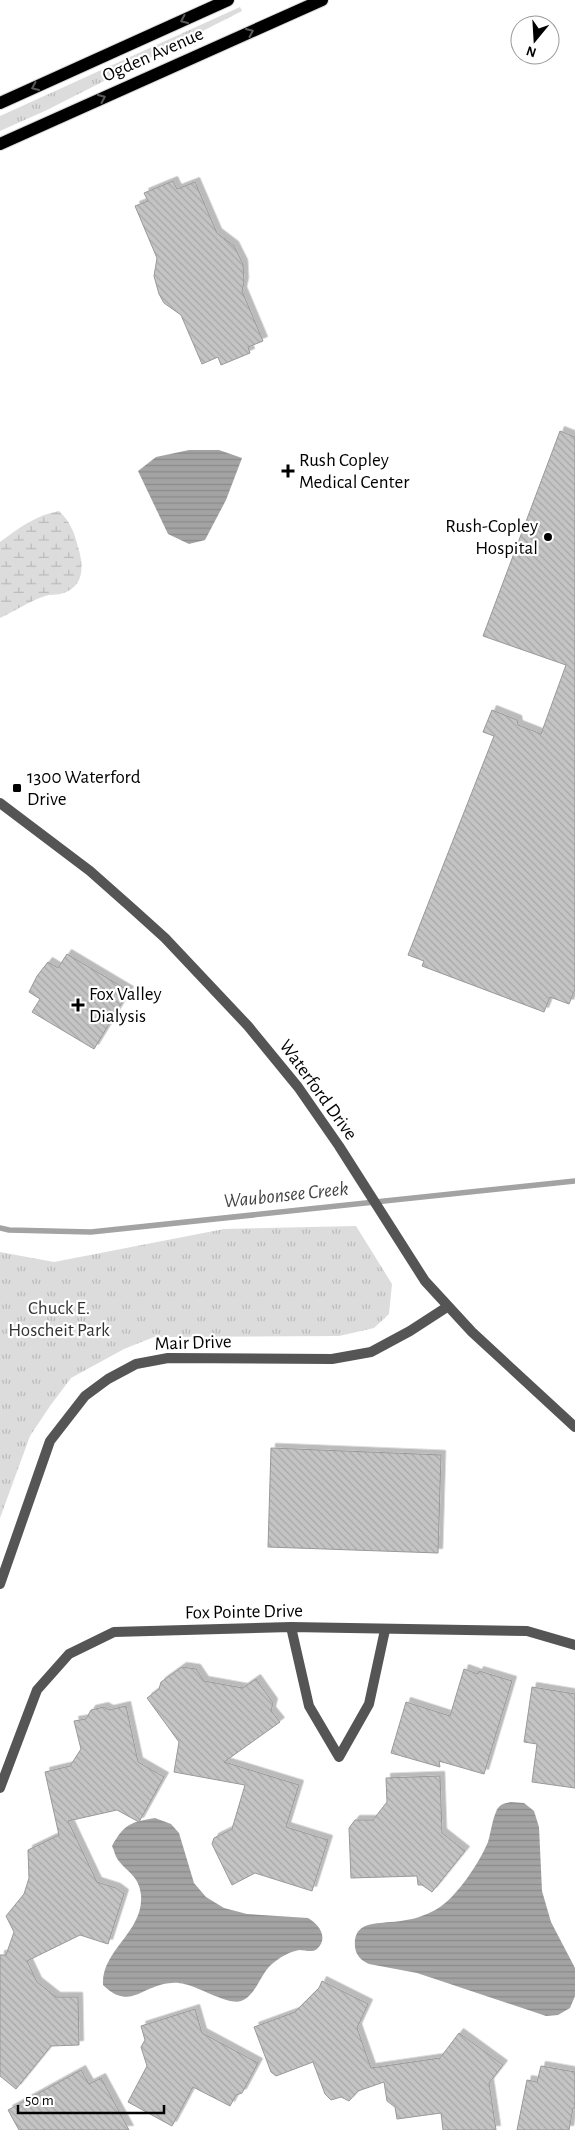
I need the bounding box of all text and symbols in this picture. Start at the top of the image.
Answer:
one-way arrow [180,14,189,24]
north arrow [510,15,560,65]
street label: Ogden Avenue [100,24,206,86]
one-way arrow [245,27,254,38]
text: N [524,43,538,60]
one-way arrow [31,80,40,91]
one-way arrow [97,94,106,104]
place label: Rush Copley Medical Center [299,451,409,492]
marker: Rush Copley Medical Center [281,464,295,478]
place label: Rush-Copley Hospital [445,517,538,558]
marker: Rush-Copley Hospital [542,531,554,543]
place label: 1300 Waterford Drive [27,768,141,809]
marker: 1300 Waterford Drive [11,782,23,794]
place label: Fox Valley Dialysis [89,985,162,1026]
marker: Fox Valley Dialysis [71,998,85,1012]
street label: Waterford Drive [275,1036,361,1144]
water label: Waubonsee Creek [223,1179,349,1211]
park label: Chuck E. Hoscheit Park [8,1299,110,1340]
street label: Mair Drive [154,1332,232,1354]
street label: Fox Pointe Drive [185,1601,303,1623]
scale bar [18,2082,164,2114]
text: 50 m [25,2093,54,2108]

